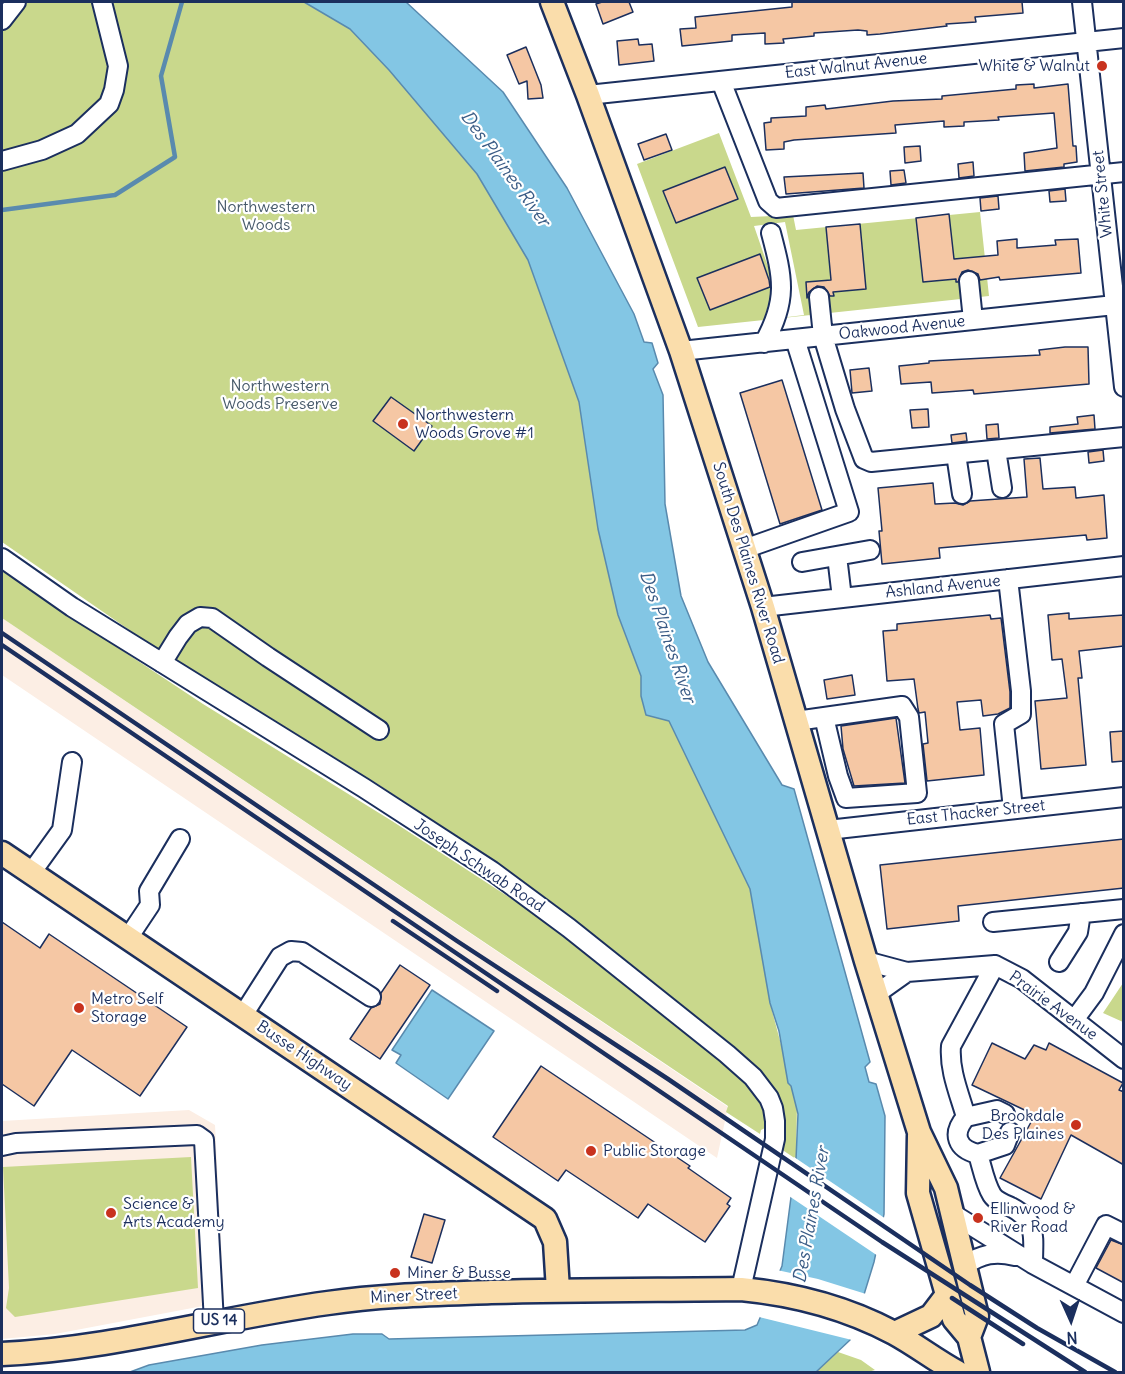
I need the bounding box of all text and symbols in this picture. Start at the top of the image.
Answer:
street label: East Walnut Avenue [784,49,928,83]
place label: White & Walnut [978,56,1090,76]
marker: White & Walnut [1095,59,1109,73]
water label: Des Plaines River [456,107,554,231]
street label: White Street [1089,149,1117,239]
park label: Northwestern Woods [216,197,316,235]
street label: Oakwood Avenue [838,312,966,344]
park label: Northwestern Woods Preserve [222,376,338,414]
place label: Northwestern Woods Grove #1 [415,405,534,443]
marker: Northwestern Woods Grove #1 [396,417,410,431]
street label: South Des Plaines River Road [708,460,788,666]
water label: Des Plaines River [634,568,700,706]
street label: Ashland Avenue [885,571,1001,603]
street label: East Thacker Street [906,796,1046,830]
street label: Joseph Schwab Road [410,815,548,917]
street label: Prairie Avenue [1005,967,1101,1045]
place label: Metro Self Storage [91,989,163,1027]
marker: Metro Self Storage [72,1001,86,1015]
street label: Busse Highway [253,1017,355,1095]
place label: Brookdale Des Plaines [982,1106,1064,1144]
marker: Brookdale Des Plaines [1069,1118,1083,1132]
place label: Public Storage [603,1141,706,1161]
marker: Public Storage [584,1144,598,1158]
water label: Des Plaines River [789,1145,835,1285]
place label: Science & Arts Academy [123,1194,225,1232]
place label: Ellinwood & River Road [990,1199,1075,1237]
marker: Science & Arts Academy [104,1206,118,1220]
marker: Ellinwood & River Road [971,1211,985,1225]
place label: Miner & Busse [407,1263,511,1283]
marker: Miner & Busse [388,1266,402,1280]
street label: Miner Street [370,1284,458,1308]
north arrow [1041,1290,1101,1350]
road number: US 14 [194,1309,244,1333]
text: N [1066,1328,1078,1348]

